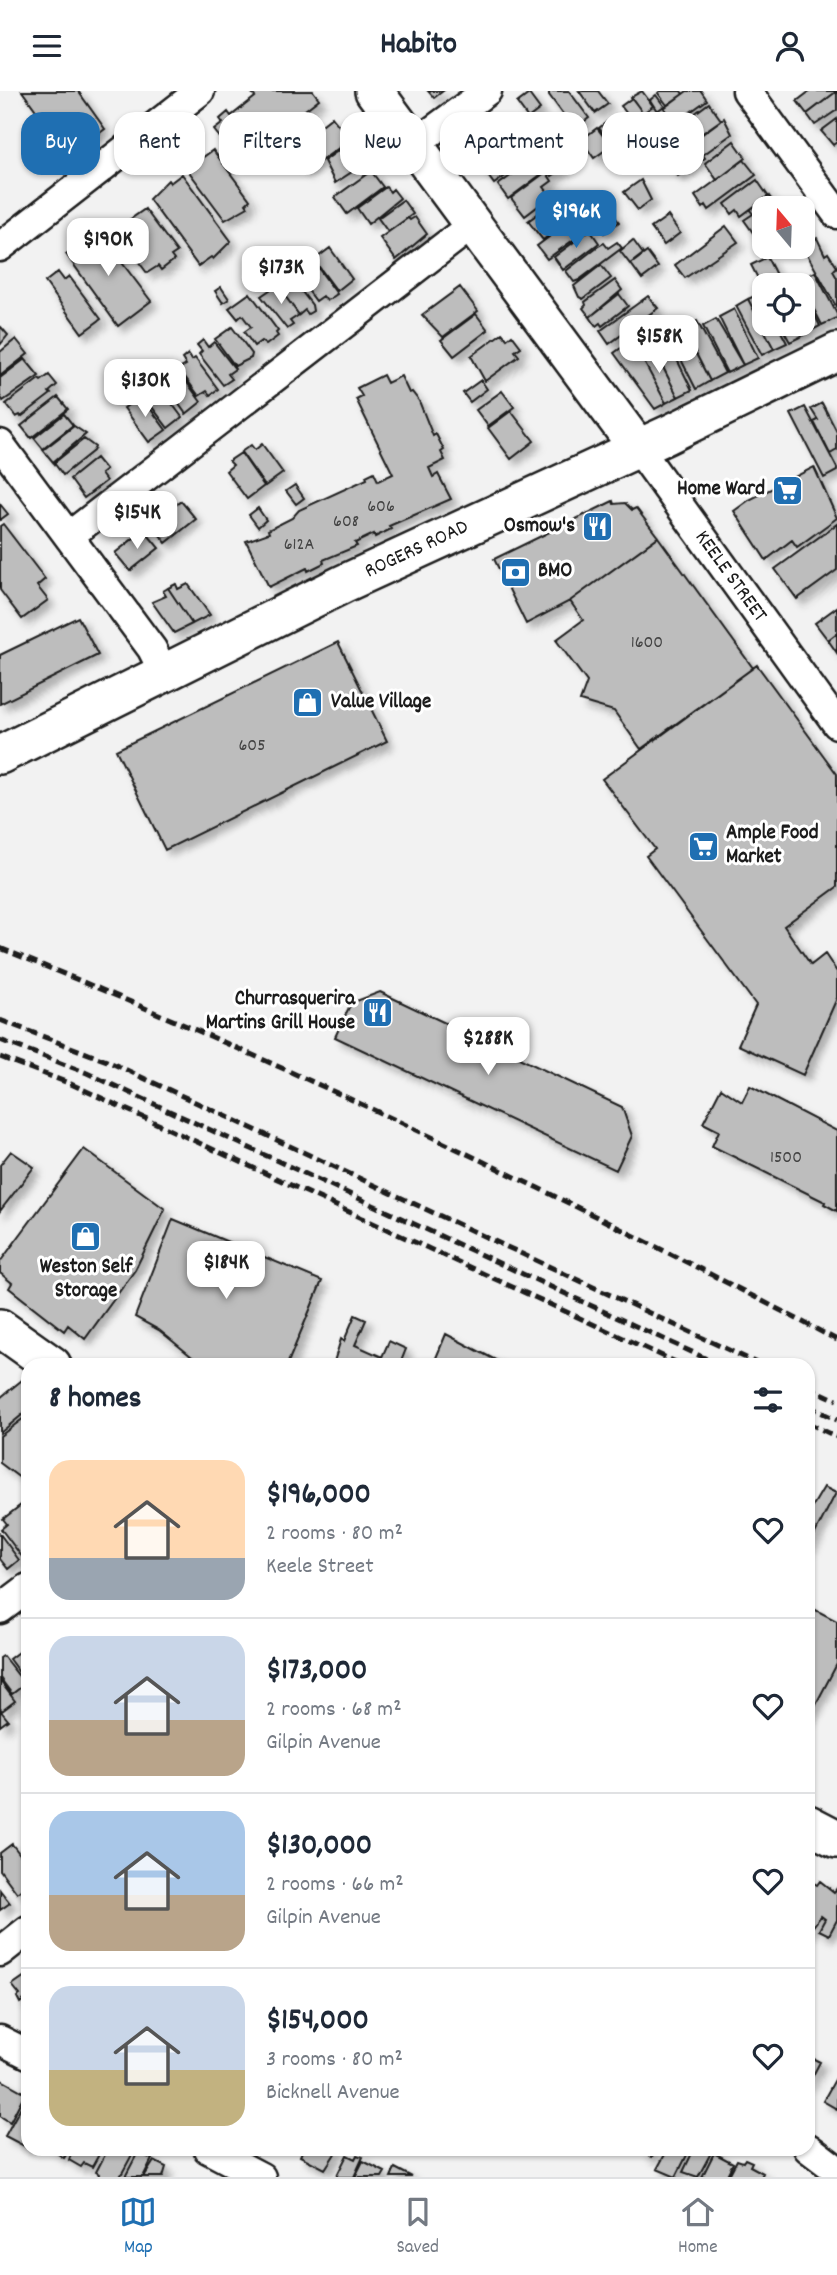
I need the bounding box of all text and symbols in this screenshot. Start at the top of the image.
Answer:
text: Habito [380,23,457,69]
icon: menu [28,27,66,65]
icon: person [771,27,809,65]
chip: Buy [21,112,100,175]
chip: Rent [114,112,205,175]
chip: Filters [219,112,326,175]
chip: New [340,112,426,175]
chip: Apartment [440,112,588,175]
chip: House [602,112,704,175]
pin: $196K [527,191,625,250]
text: $196K [551,196,601,229]
north arrow [752,196,816,259]
map controls [752,196,815,336]
pin: $190K [59,219,157,278]
text: $190K [83,224,133,257]
pin: $173K [232,247,330,306]
text: $173K [258,252,304,285]
button: locate [752,273,815,336]
pin: $158K [610,315,708,375]
text: $158K [635,321,683,354]
pin: $130K [96,359,194,419]
text: $130K [120,365,170,398]
supermarket icon: Home Ward [771,473,805,507]
place label: Home Ward [677,475,765,505]
pin: $154K [88,491,186,551]
house number: 606 [367,495,395,520]
text: $154K [113,497,161,530]
house number: 608 [333,510,359,535]
restaurant icon: Osmow's [581,510,615,544]
place label: Osmow's [504,512,575,542]
street label: ROGERS ROAD [360,513,474,587]
street label: KEELE STREET [686,525,774,630]
house number: 612A [284,533,314,558]
bank icon: BMO [498,555,532,589]
place label: BMO [538,557,572,587]
house number: 1600 [631,631,663,656]
shop icon: Value Village [291,686,325,720]
place label: Value Village [331,688,431,718]
house number: 605 [239,734,265,759]
place label: Ample Food Market [726,819,819,873]
supermarket icon: Ample Food Market [686,829,720,863]
place label: Churrasquerira Martins Grill House [206,985,356,1039]
restaurant icon: Churrasquerira Martins Grill House [361,995,395,1029]
pin: $288K [439,1017,537,1077]
text: $288K [463,1023,513,1056]
house number: 1500 [770,1146,802,1171]
shop icon: Weston Self Storage [69,1219,103,1253]
pin: $184K [177,1241,275,1301]
text: $184K [203,1247,249,1280]
place label: Weston Self Storage [40,1253,134,1307]
text: 8 homes [49,1379,141,1422]
icon: filters [749,1381,787,1419]
text: $196,000 [266,1475,371,1518]
icon: home [105,1488,189,1572]
icon: heart [749,1511,787,1549]
text: 2 rooms · 80 m² [266,1518,403,1551]
text: Keele Street [266,1551,374,1584]
text: $173,000 [266,1651,367,1694]
icon: home [105,1664,189,1748]
icon: heart [749,1687,787,1725]
text: 2 rooms · 68 m² [266,1694,402,1727]
text: Gilpin Avenue [266,1727,381,1760]
text: $130,000 [266,1826,372,1869]
icon: home [105,1839,189,1923]
icon: heart [749,1862,787,1900]
text: 2 rooms · 66 m² [266,1869,404,1902]
text: Gilpin Avenue [266,1902,381,1935]
text: $154,000 [266,2001,369,2044]
icon: home [105,2014,189,2098]
icon: heart [749,2037,787,2075]
text: 3 rooms · 80 m² [266,2044,403,2077]
text: Bicknell Avenue [266,2077,400,2110]
tab: Map [119,2193,157,2262]
tab: Saved [396,2193,439,2262]
tab: Home [678,2193,718,2262]

